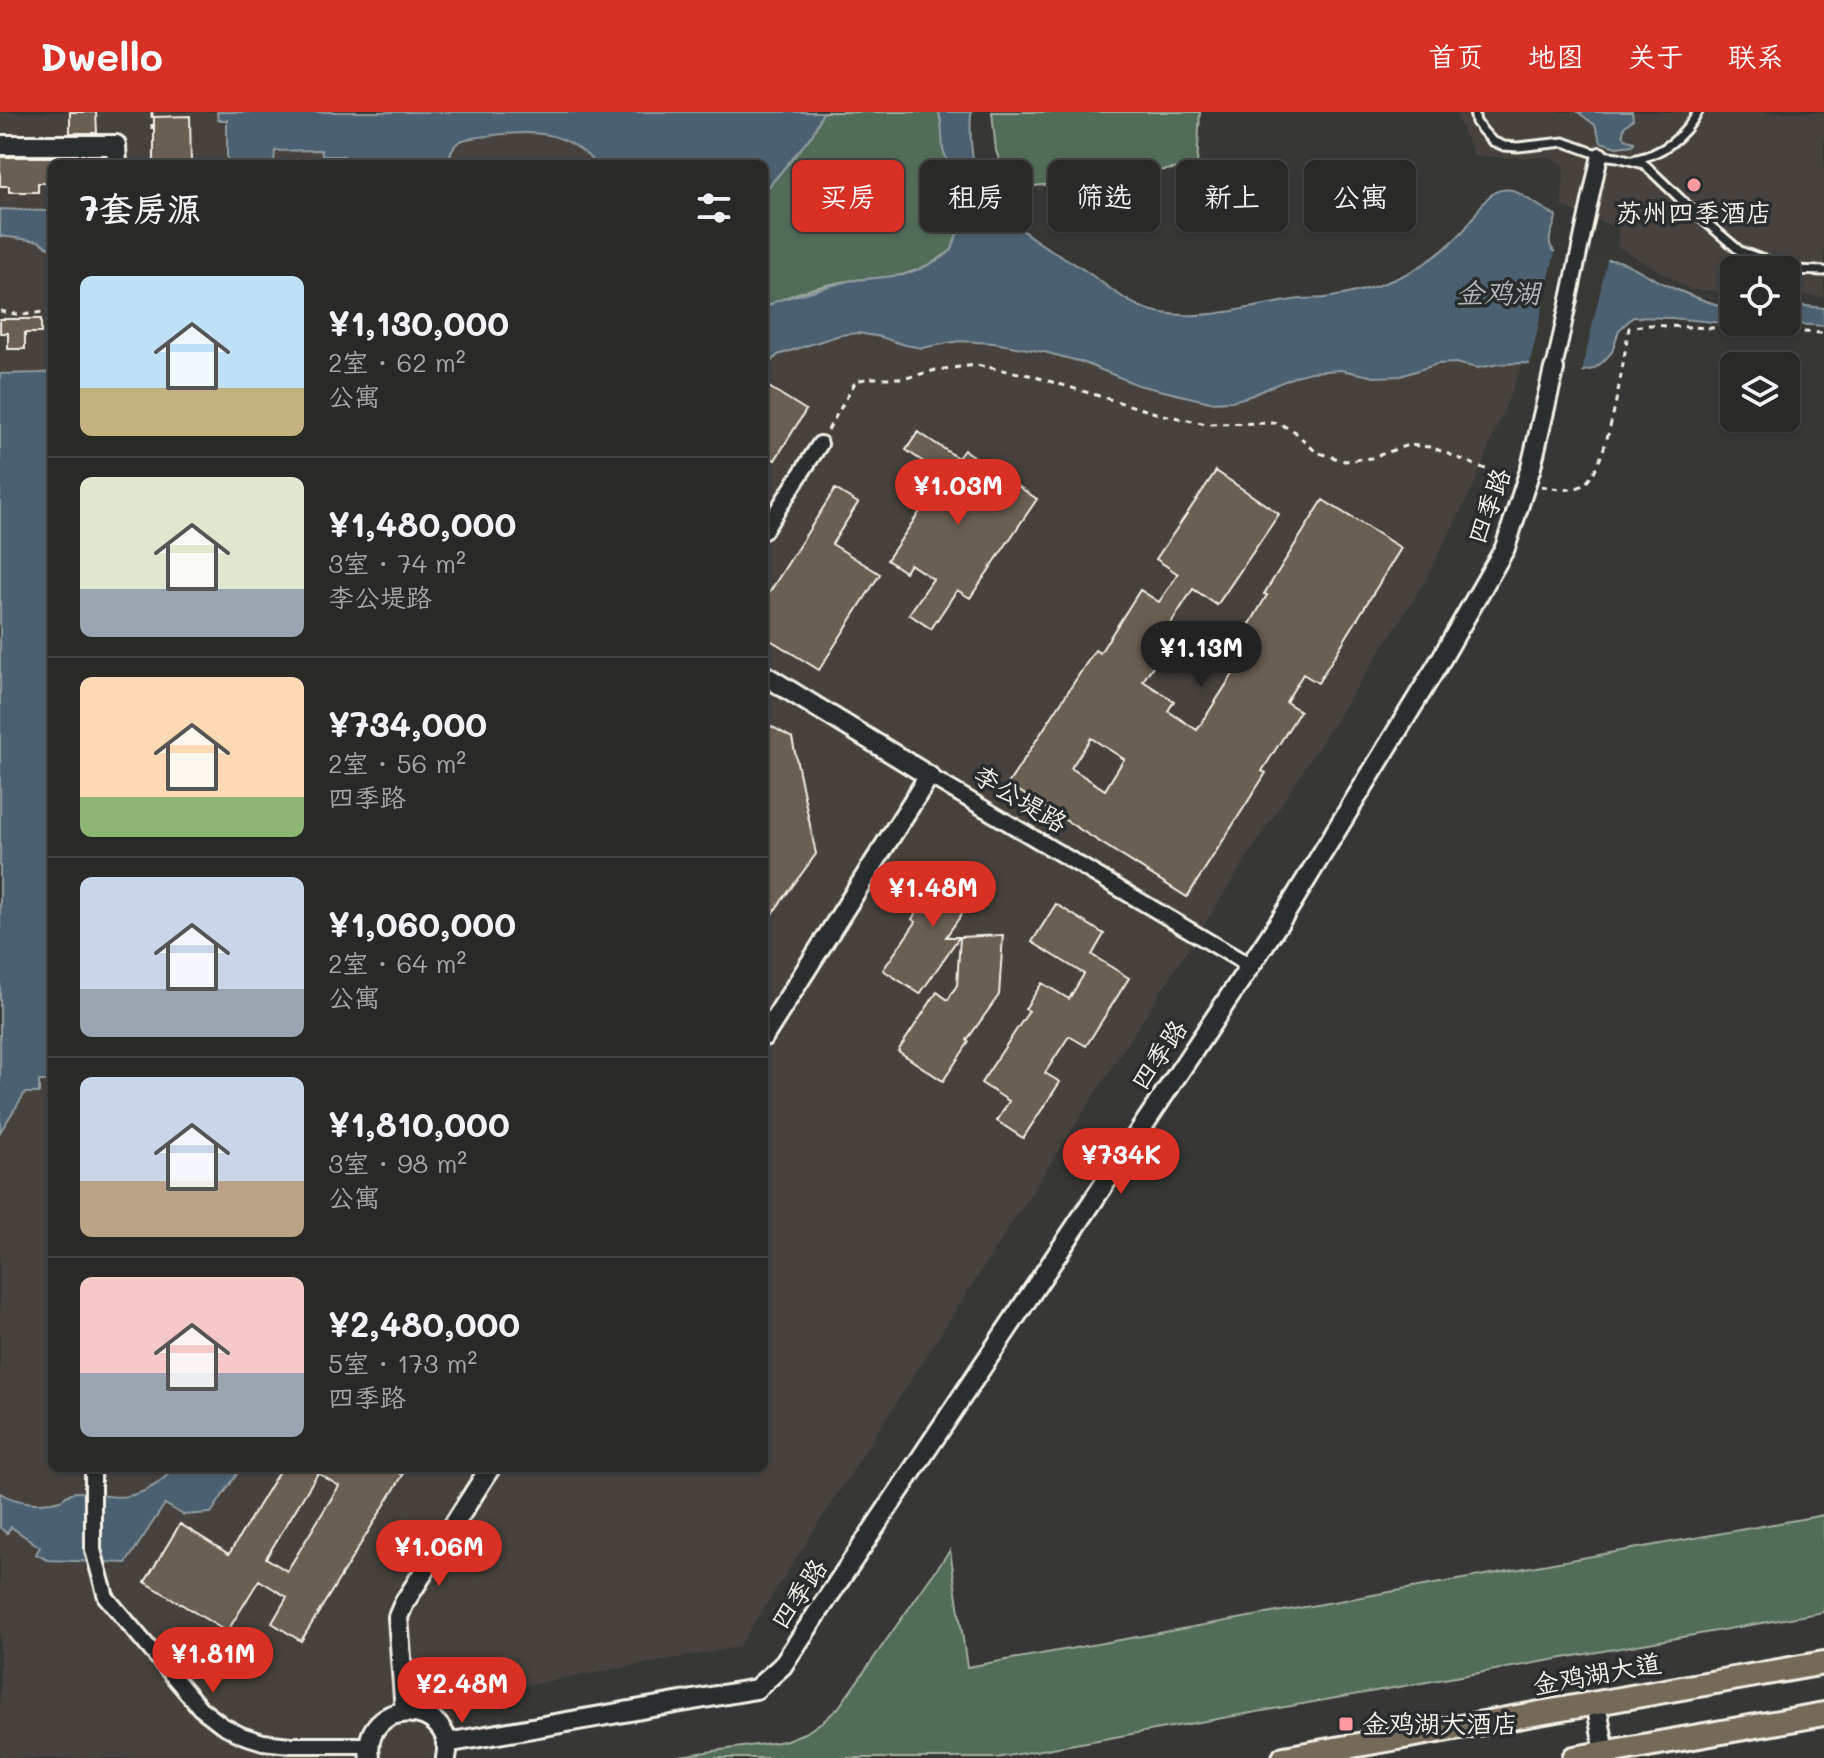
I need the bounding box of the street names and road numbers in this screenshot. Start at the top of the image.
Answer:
street label: 四季路 [1459,463,1517,548]
street label: 李公堤路 [967,757,1074,840]
street label: 四季路 [1122,1013,1194,1096]
street label: 四季路 [762,1552,834,1635]
street label: 金鸡湖大道 [1530,1645,1664,1701]

